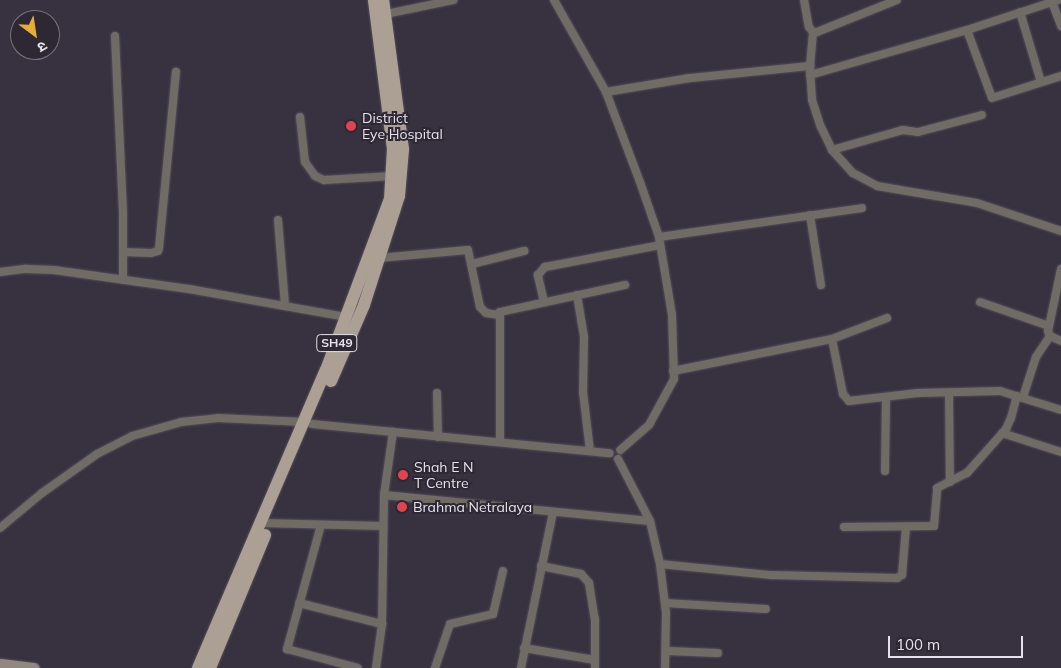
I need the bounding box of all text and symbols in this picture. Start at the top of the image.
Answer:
north arrow [10,10,60,60]
text: उ [34,37,50,57]
place label: District Eye Hospital [362,110,443,142]
marker: District Eye Hospital [344,119,358,133]
road number: SH49 [316,333,358,352]
place label: Shah E N T Centre [414,459,474,492]
marker: Shah E N T Centre [396,468,410,482]
place label: Brahma Netralaya [413,499,532,515]
marker: Brahma Netralaya [395,500,409,514]
scale bar [891,626,1026,658]
text: 100 m [896,635,940,654]

